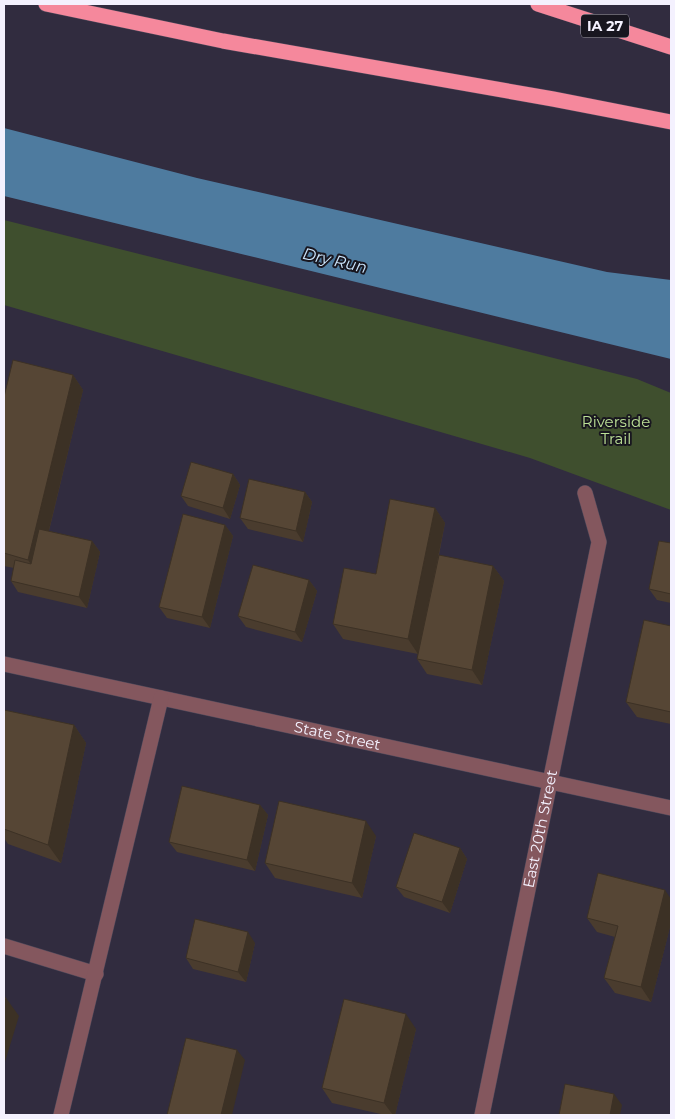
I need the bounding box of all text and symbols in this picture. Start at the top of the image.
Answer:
road number: IA 27 [581,15,629,38]
water label: Dry Run [301,244,369,277]
park label: Riverside Trail [582,412,650,448]
street label: State Street [292,717,382,754]
street label: East 20th Street [519,768,561,890]

